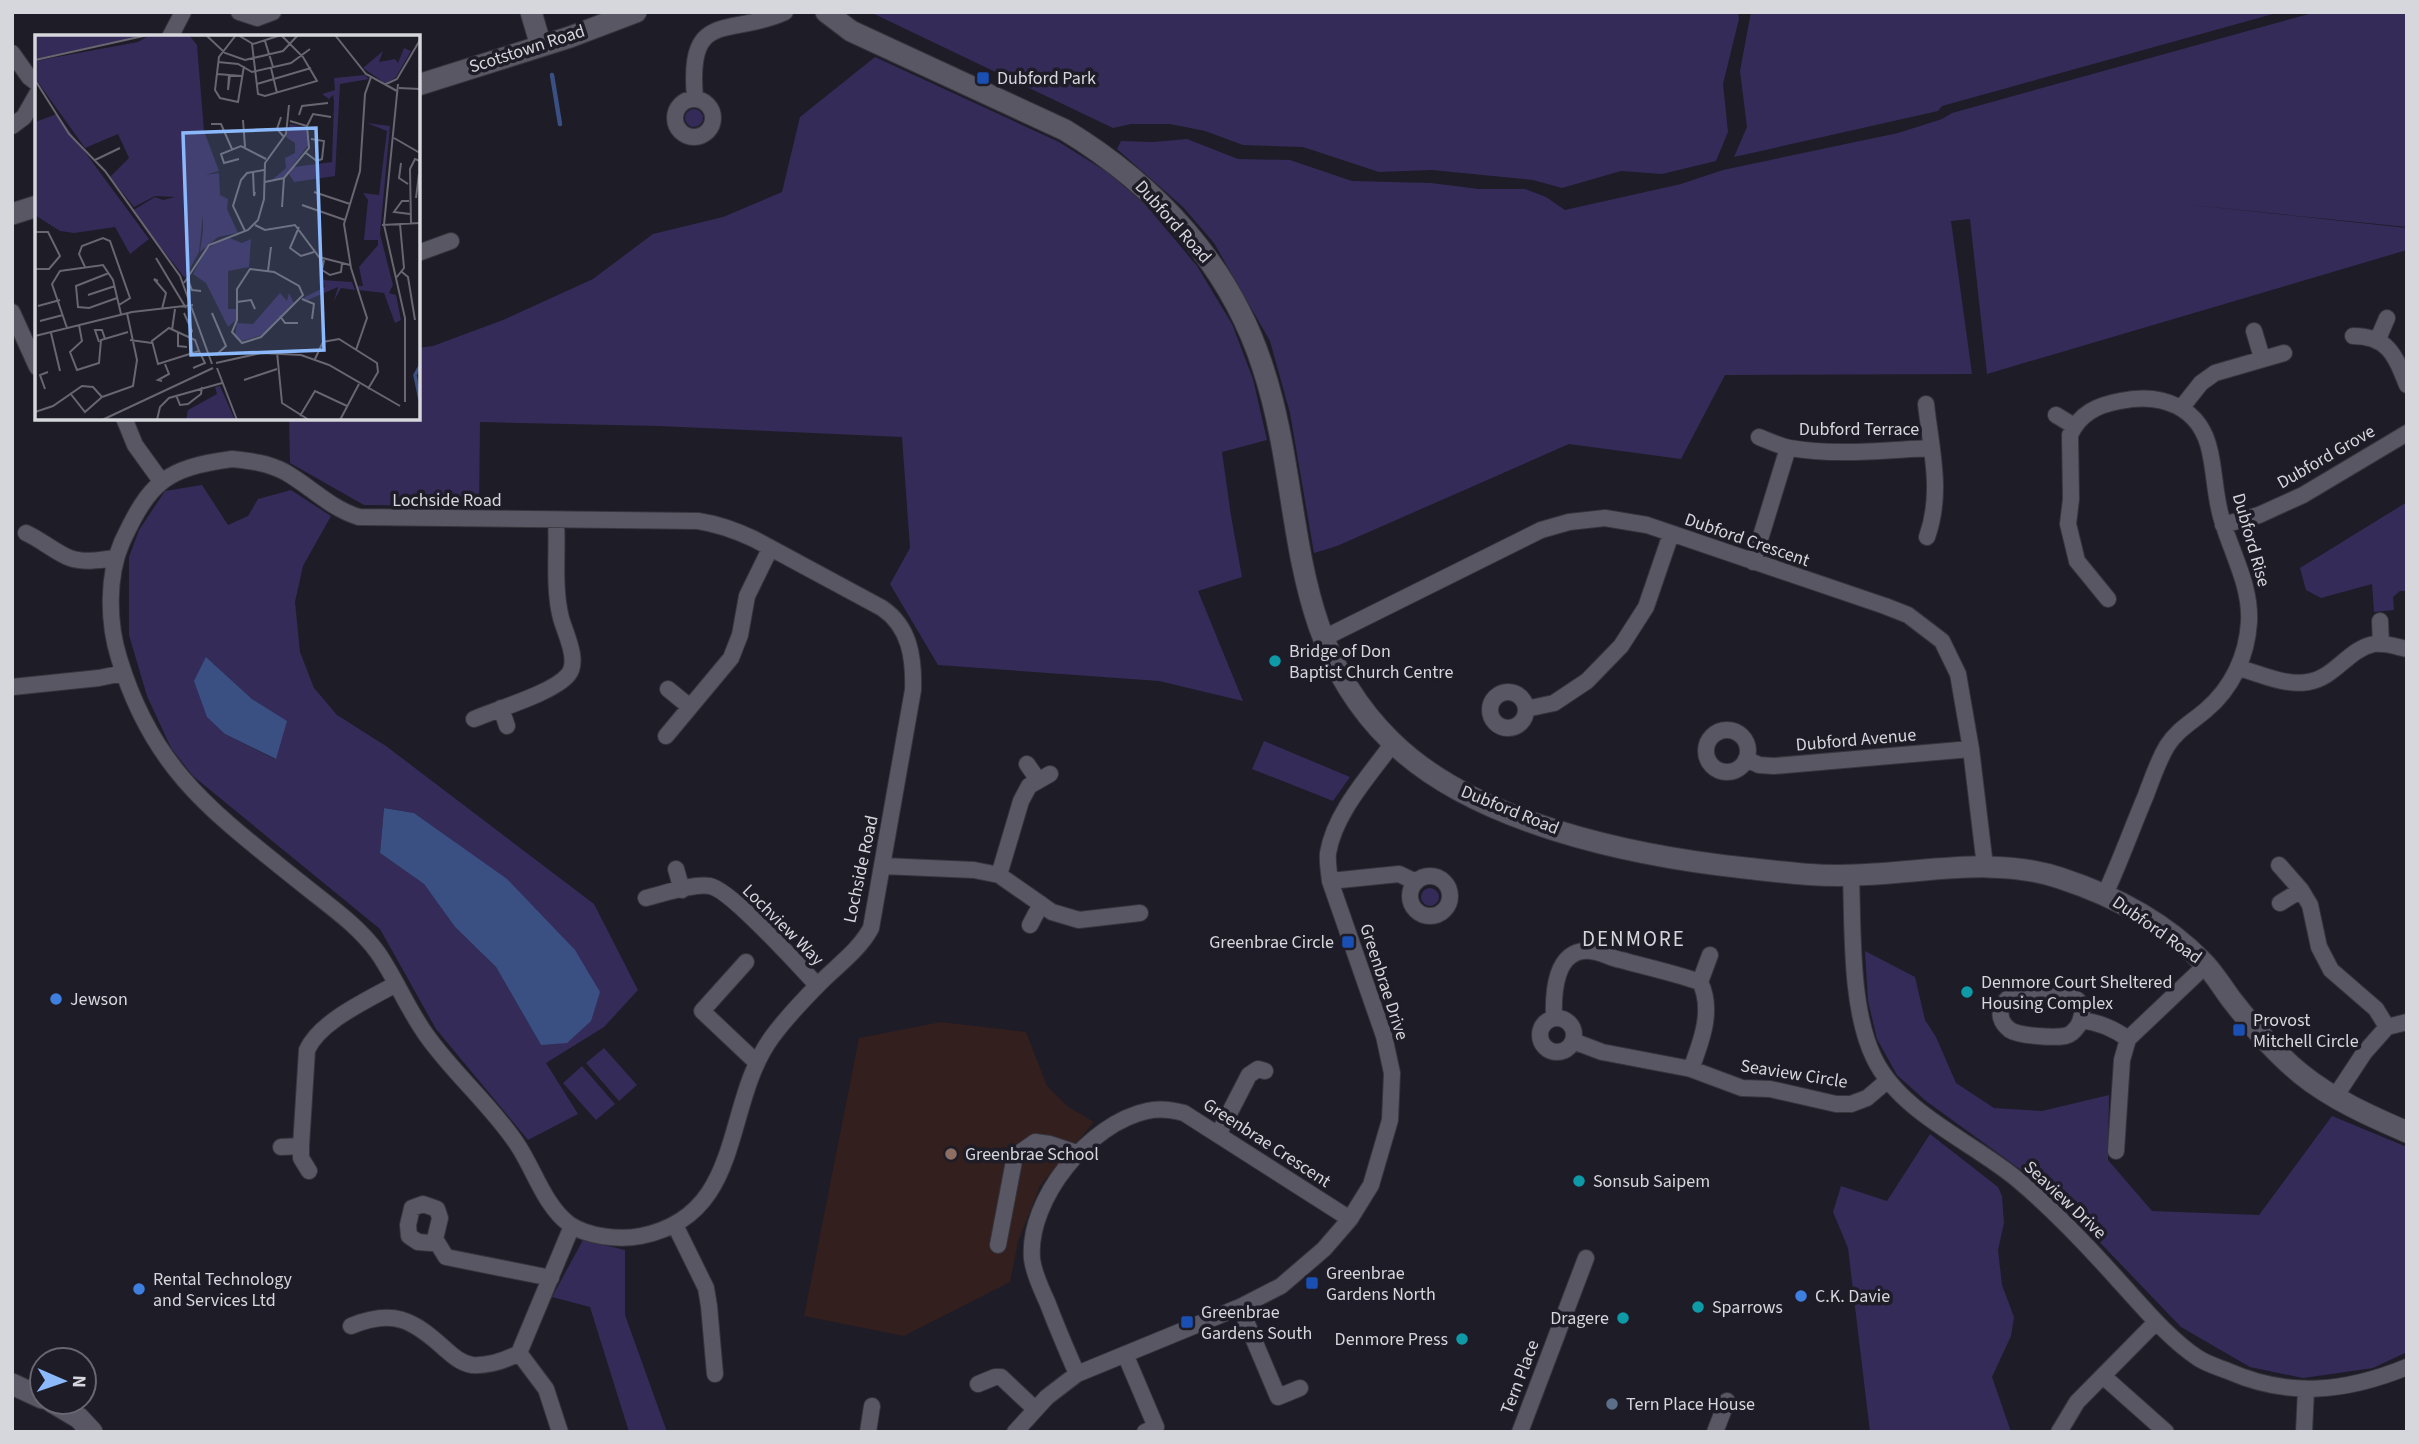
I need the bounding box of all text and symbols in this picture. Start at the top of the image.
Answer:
street label: Scotstown Road [466,18,588,80]
inset map [35,35,420,420]
place label: Dubford Park [997,66,1096,91]
marker: Dubford Park [975,70,991,86]
street label: Dubford Road [1129,175,1217,269]
street label: Dubford Terrace [1799,417,1919,442]
street label: Dubford Grove [2272,419,2380,495]
street label: Lochside Road [392,488,502,513]
street label: Dubford Rise [2226,490,2276,590]
street label: Dubford Crescent [1681,507,1813,573]
place label: Bridge of Don Baptist Church Centre [1289,639,1453,685]
marker: Bridge of Don Baptist Church Centre [1267,653,1283,669]
street label: Dubford Avenue [1795,722,1917,758]
street label: Dubford Road [1457,779,1563,841]
street label: Lochside Road [837,813,885,925]
street label: Lochview Way [737,879,830,972]
street label: Dubford Road [2107,890,2207,970]
street label: Greenbrae Drive [1353,920,1415,1044]
district label: DENMORE [1582,924,1686,954]
place label: Greenbrae Circle [1209,930,1334,955]
marker: Greenbrae Circle [1340,934,1356,950]
place label: Denmore Court Sheltered Housing Complex [1981,970,2173,1016]
marker: Denmore Court Sheltered Housing Complex [1959,984,1975,1000]
place label: Jewson [70,987,128,1012]
marker: Jewson [48,991,64,1007]
place label: Provost Mitchell Circle [2253,1008,2359,1054]
marker: Provost Mitchell Circle [2231,1022,2247,1038]
street label: Seaview Circle [1739,1053,1849,1095]
street label: Greenbrae Crescent [1198,1092,1336,1194]
place label: Greenbrae School [965,1142,1099,1167]
marker: Greenbrae School [943,1146,959,1162]
street label: Seaview Drive [2018,1155,2112,1245]
place label: Sonsub Saipem [1593,1169,1710,1194]
marker: Sonsub Saipem [1571,1173,1587,1189]
place label: Greenbrae Gardens North [1326,1261,1436,1307]
place label: Rental Technology and Services Ltd [153,1267,292,1313]
marker: Greenbrae Gardens North [1304,1275,1320,1291]
marker: Rental Technology and Services Ltd [131,1281,147,1297]
place label: C.K. Davie [1815,1284,1890,1309]
marker: C.K. Davie [1793,1288,1809,1304]
place label: Sparrows [1712,1295,1783,1320]
marker: Sparrows [1690,1299,1706,1315]
place label: Greenbrae Gardens South [1201,1300,1312,1346]
place label: Dragere [1550,1306,1609,1331]
marker: Dragere [1615,1310,1631,1326]
marker: Greenbrae Gardens South [1179,1314,1195,1330]
place label: Denmore Press [1335,1327,1448,1352]
marker: Denmore Press [1454,1331,1470,1347]
street label: Tern Place [1494,1336,1546,1418]
north arrow [28,1346,98,1416]
text: N [65,1375,92,1388]
place label: Tern Place House [1626,1392,1755,1417]
marker: Tern Place House [1604,1396,1620,1412]

